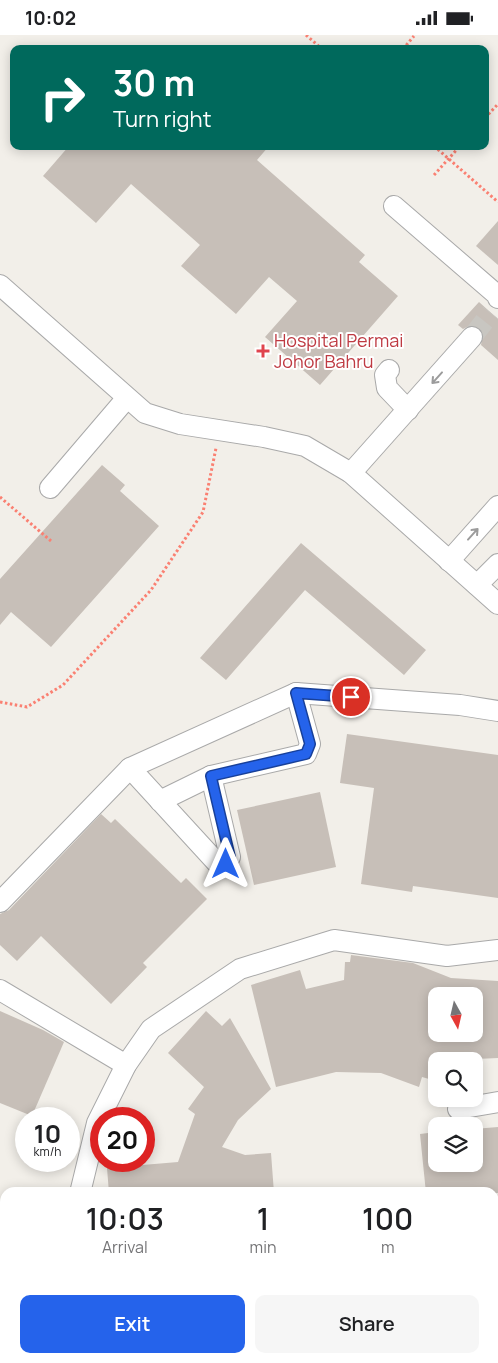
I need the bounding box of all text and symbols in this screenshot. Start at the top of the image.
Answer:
text: 10:02 [25,5,76,31]
text: 30 m [113,59,195,107]
icon: right [30,65,95,130]
text: Turn right [113,104,211,134]
place label: Hospital Permai Johor Bahru [274,328,404,373]
marker: Hospital Permai Johor Bahru [256,344,270,358]
one-way arrow [431,372,443,385]
one-way arrow [468,527,479,540]
pin [330,676,372,718]
icon: arrive [337,683,365,711]
position arrow [199,837,251,889]
north arrow [428,987,482,1043]
map controls [428,987,483,1172]
button: search [428,1052,483,1107]
speed limit sign: 20 [90,1107,155,1172]
text: 10 [34,1116,61,1151]
button: layers [428,1117,483,1172]
text: km/h [34,1143,61,1160]
text: 10:03 [86,1198,164,1239]
text: 1 [257,1198,269,1239]
text: 100 [362,1198,413,1239]
text: Arrival [102,1236,148,1258]
text: min [250,1236,276,1258]
text: m [381,1236,394,1258]
button: Exit [20,1295,245,1353]
button: Share [255,1295,479,1353]

